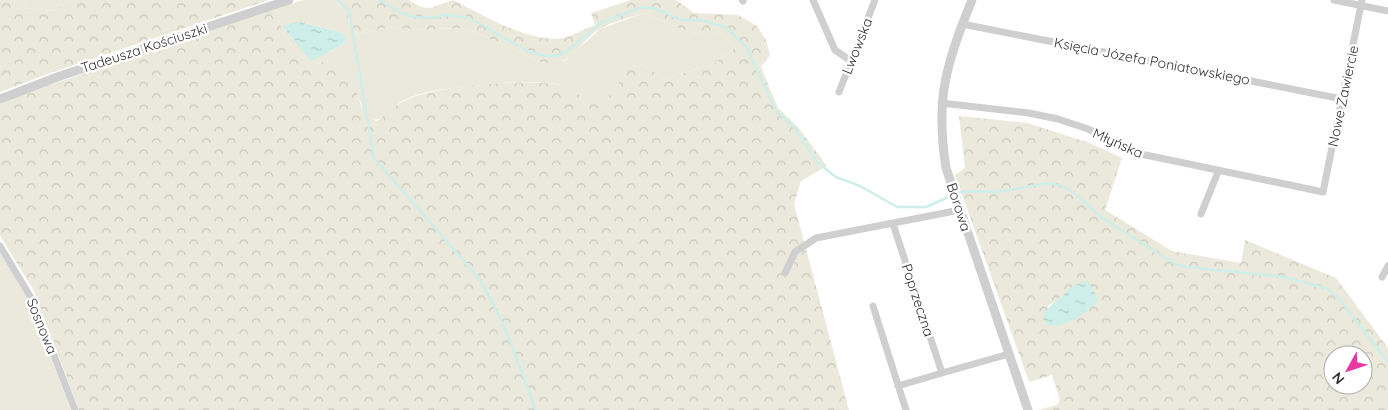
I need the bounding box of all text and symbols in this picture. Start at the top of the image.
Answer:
street label: Lwowska [838,15,876,77]
street label: Tadeusza Kościuszki [79,19,209,77]
street label: Księcia Józefa Poniatowskiego [1053,33,1251,89]
street label: Nowe Zawiercie [1323,44,1363,148]
street label: Młyńska [1090,124,1146,162]
street label: Borowa [943,180,975,234]
street label: Poprzeczna [898,261,938,339]
street label: Sosnowa [23,296,61,356]
north arrow [1323,345,1373,395]
text: N [1328,369,1348,388]

